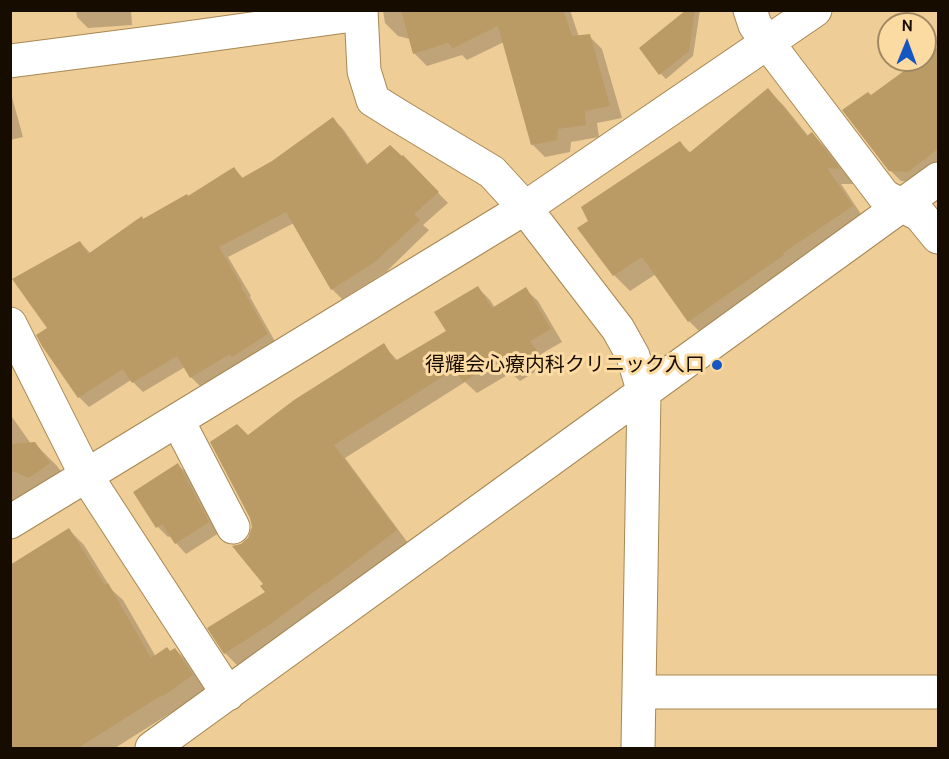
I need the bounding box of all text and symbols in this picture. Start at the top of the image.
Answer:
north arrow [877,12,937,72]
text: N [901,16,913,35]
place label: 得耀会心療内科クリニック入口 [425,353,705,377]
marker: 得耀会心療内科クリニック入口 [710,358,724,372]

